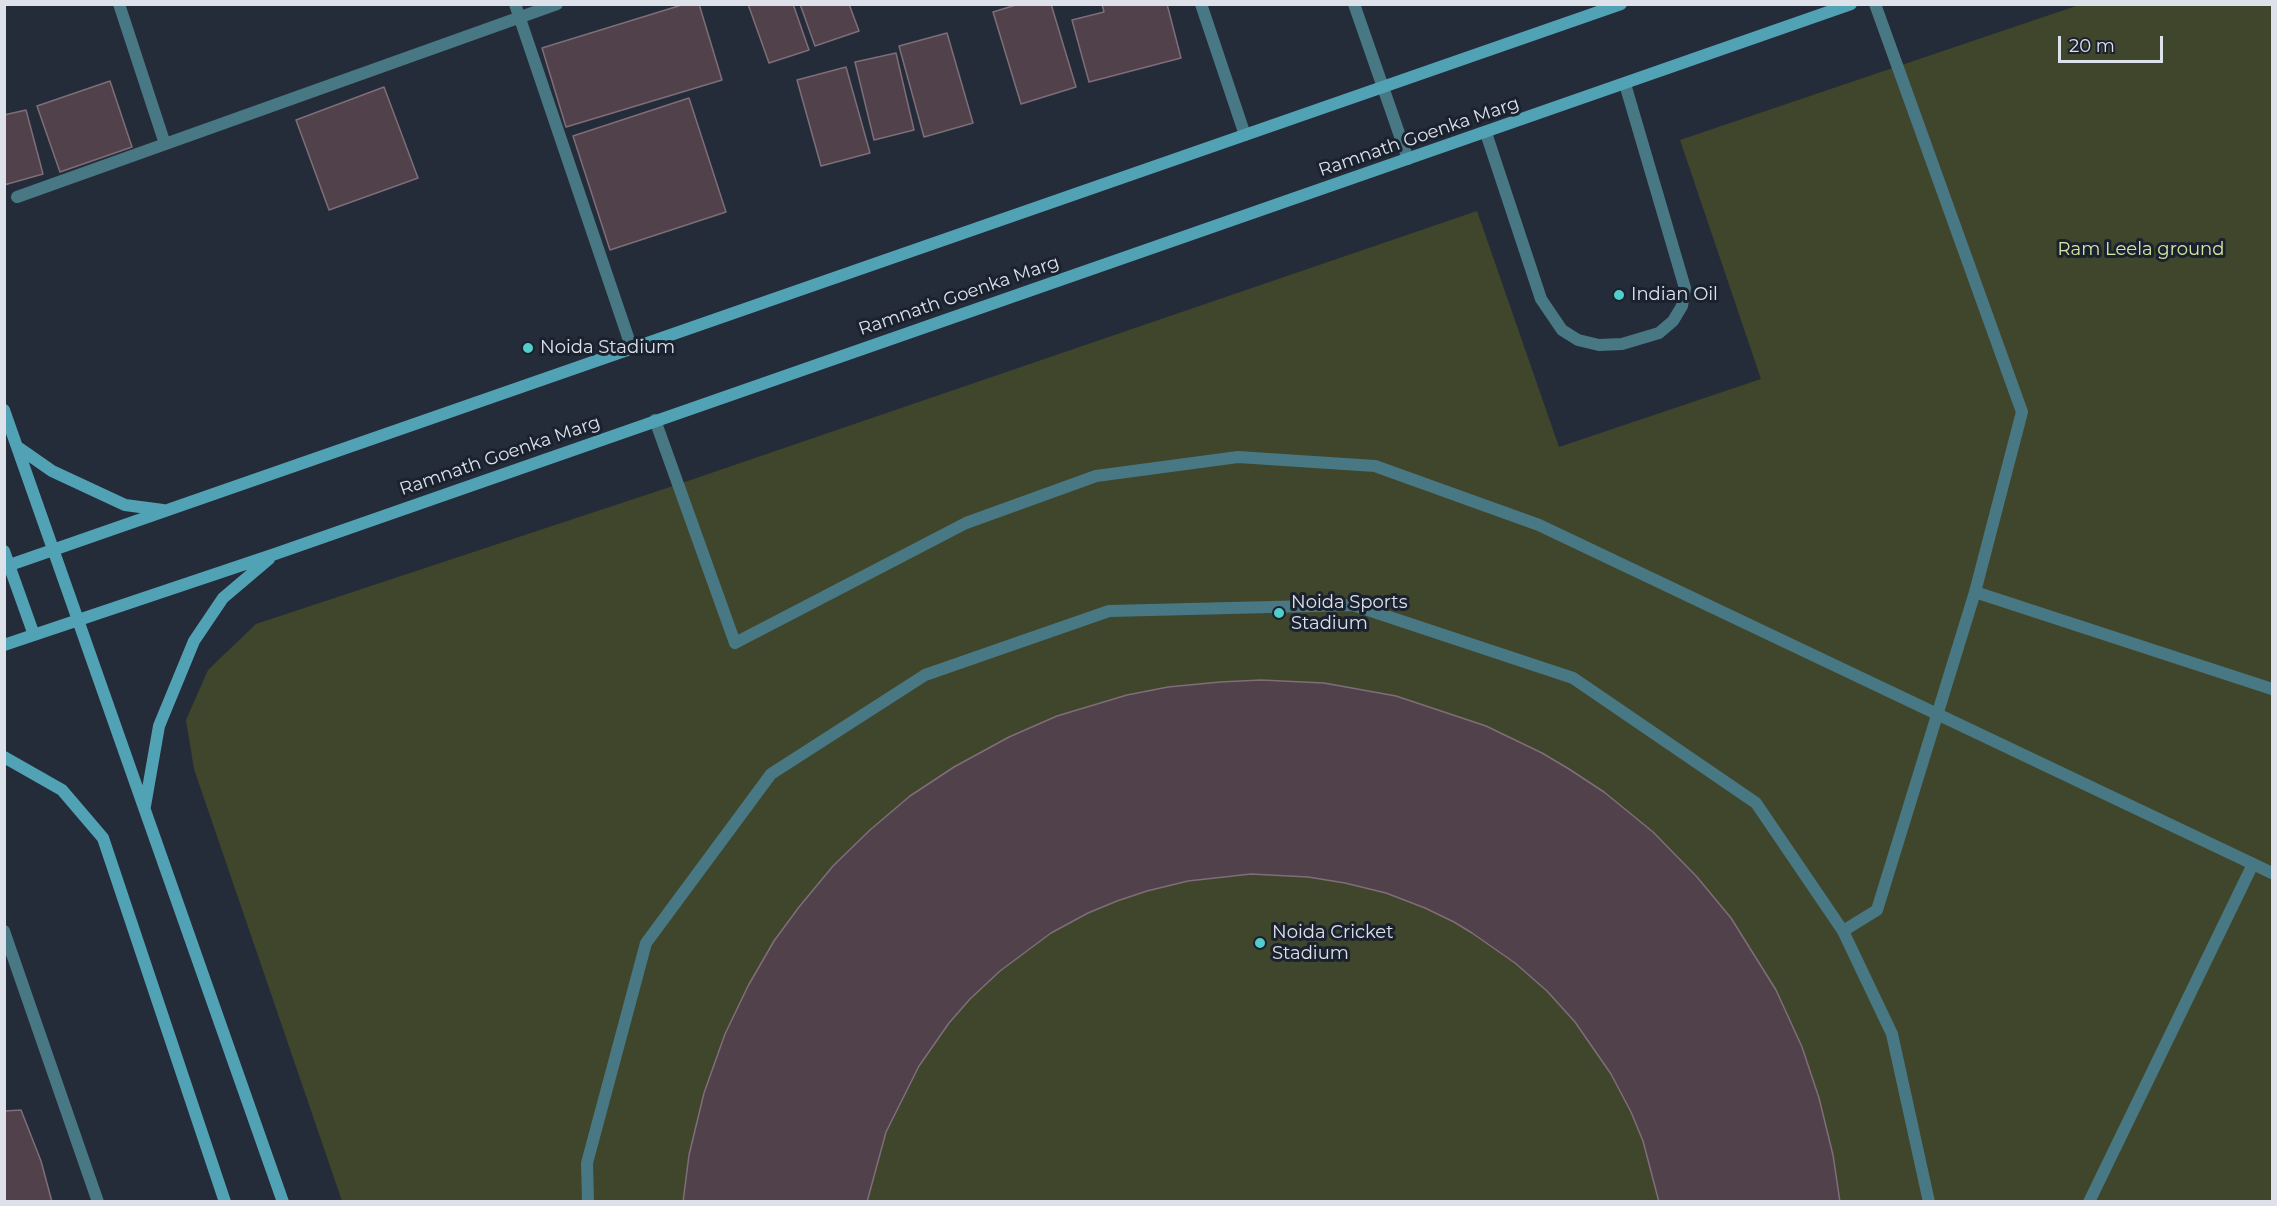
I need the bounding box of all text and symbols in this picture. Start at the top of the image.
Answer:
scale bar [2061,24,2166,62]
text: 20 m [2069,35,2115,57]
street label: Ramnath Goenka Marg [1316,92,1522,182]
park label: Ram Leela ground [2058,239,2224,261]
street label: Ramnath Goenka Marg [856,251,1062,341]
place label: Indian Oil [1631,284,1718,306]
marker: Indian Oil [1612,288,1626,302]
place label: Noida Stadium [540,337,675,359]
marker: Noida Stadium [521,341,535,355]
street label: Ramnath Goenka Marg [397,411,603,501]
place label: Noida Sports Stadium [1291,592,1407,634]
marker: Noida Sports Stadium [1272,606,1286,620]
place label: Noida Cricket Stadium [1272,922,1394,964]
marker: Noida Cricket Stadium [1253,936,1267,950]

